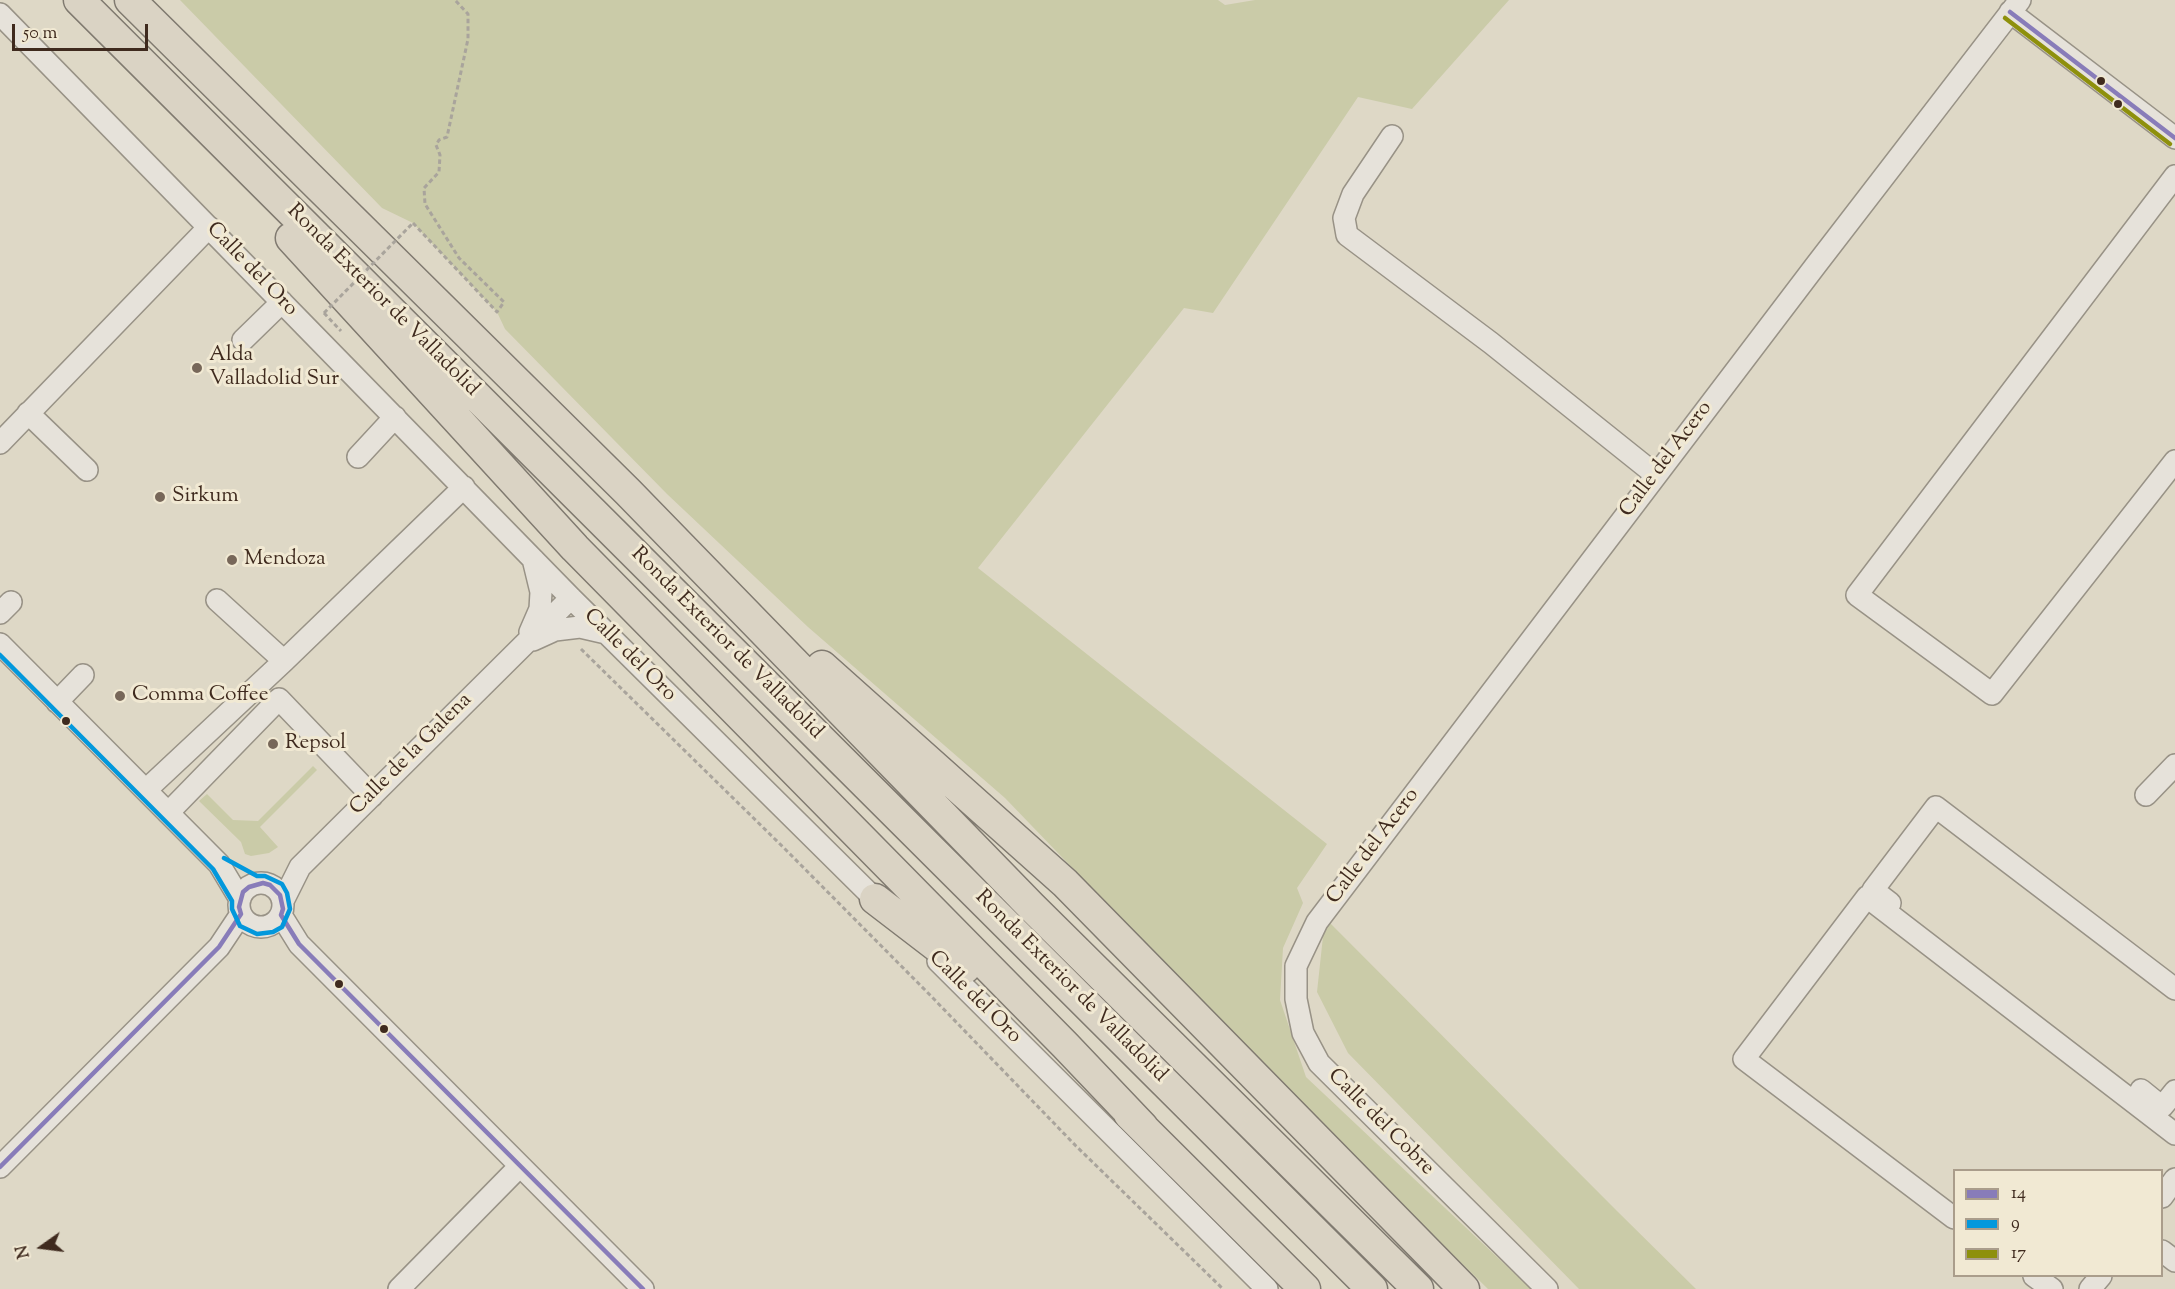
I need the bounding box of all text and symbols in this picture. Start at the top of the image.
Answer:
scale bar [15,12,152,50]
text: 50 m [23,21,57,47]
unlabelled marker [2095,75,2107,87]
unlabelled marker [2112,98,2124,110]
street label: Ronda Exterior de Valladolid [281,200,483,402]
street label: Calle del Oro [200,218,302,322]
place label: Alda Valladolid Sur [209,343,339,393]
marker: Alda Valladolid Sur [190,361,204,375]
street label: Calle del Acero [1615,397,1719,523]
place label: Sirkum [172,484,239,510]
marker: Sirkum [153,490,167,504]
street label: Ronda Exterior de Valladolid [625,543,827,745]
place label: Mendoza [244,547,326,573]
marker: Mendoza [225,553,239,567]
street label: Calle del Oro [577,604,681,708]
place label: Comma Coffee [132,683,268,709]
marker: Comma Coffee [113,689,127,703]
street label: Calle de la Galena [346,689,478,821]
unlabelled marker [60,715,72,727]
place label: Repsol [285,731,346,757]
marker: Repsol [266,737,280,751]
street label: Calle del Acero [1322,784,1426,910]
street label: Ronda Exterior de Valladolid [969,886,1171,1088]
street label: Calle del Oro [922,946,1026,1050]
unlabelled marker [333,978,345,990]
unlabelled marker [378,1023,390,1035]
street label: Calle del Cobre [1321,1064,1439,1182]
legend [1953,1169,2163,1277]
text: 14 [2011,1181,2026,1207]
text: 9 [2011,1211,2020,1237]
north arrow [12,1217,72,1277]
text: 17 [2011,1241,2026,1267]
text: N [11,1242,37,1260]

